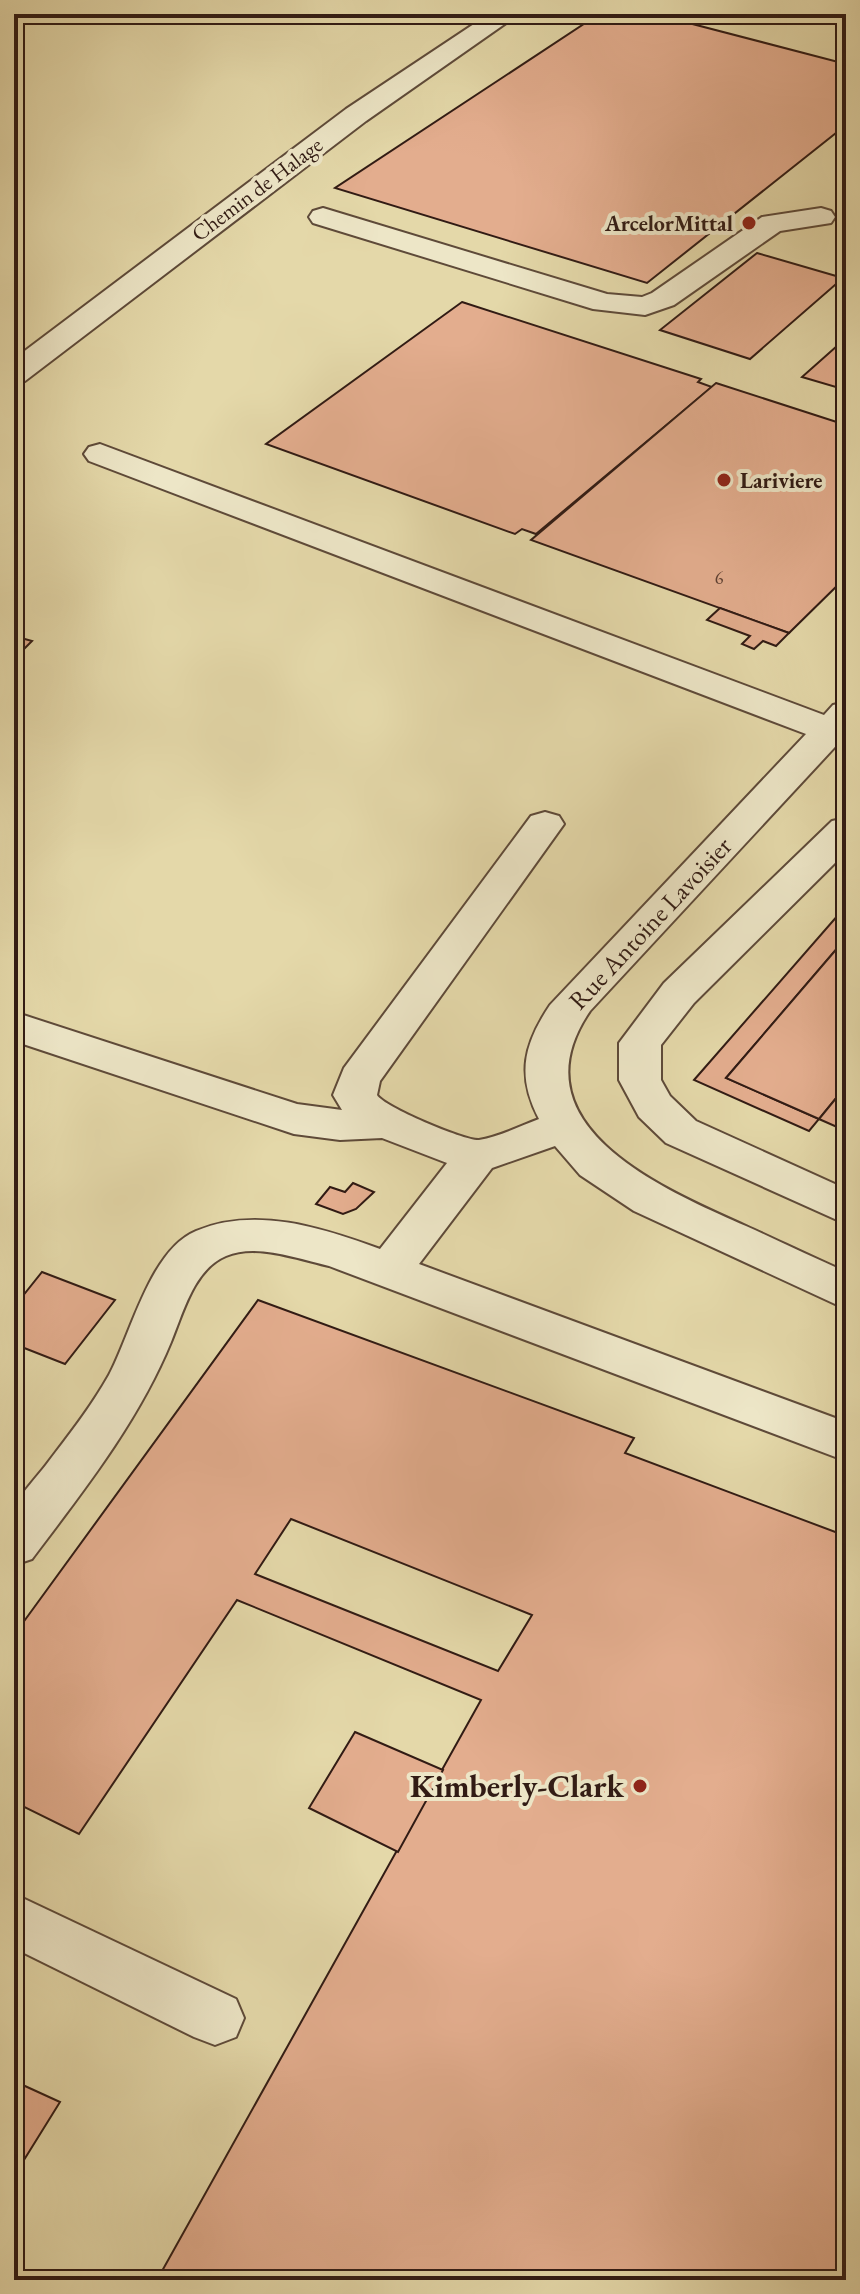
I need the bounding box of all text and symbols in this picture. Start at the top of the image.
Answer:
street label: Chemin de Halage [186,130,329,248]
place label: ArcelorMittal [604,209,733,238]
marker: ArcelorMittal [740,214,758,232]
place label: Lariviere [740,466,822,495]
marker: Lariviere [715,471,733,489]
house number: 6 [715,566,724,589]
street label: Rue Antoine Lavoisier [561,829,739,1017]
place label: Kimberly-Clark [410,1765,625,1807]
marker: Kimberly-Clark [631,1777,649,1795]

